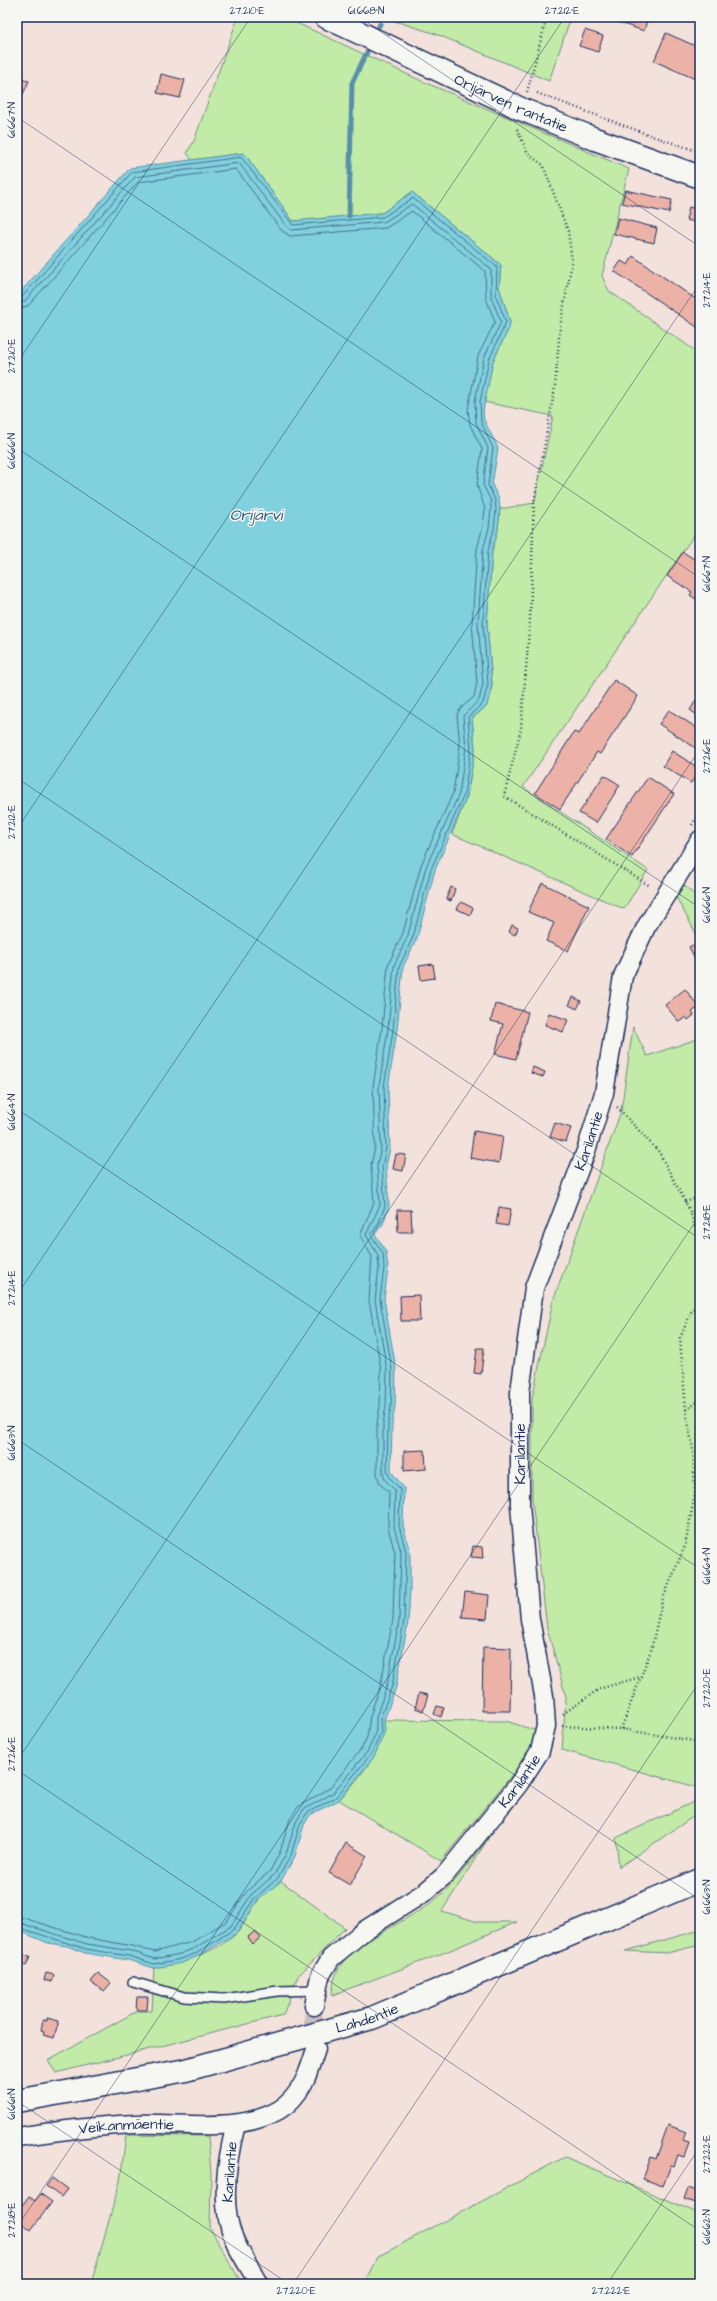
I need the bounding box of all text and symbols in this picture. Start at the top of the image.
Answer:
text: 27.210°E [230,4,264,18]
text: 61.668°N [348,4,384,18]
text: 27.212°E [545,4,579,18]
street label: Orijärven rantatie [451,68,571,137]
text: 61.667°N [5,102,19,138]
text: 27.214°E [700,272,714,308]
text: 27.210°E [5,339,19,373]
text: 61.666°N [5,433,19,469]
water label: Orijärvi [230,504,285,526]
text: 61.667°N [700,556,714,592]
text: 27.216°E [700,739,714,773]
text: 27.212°E [5,805,19,839]
text: 61.666°N [700,887,714,923]
text: 61.664°N [5,1094,19,1130]
street label: Karilantie [569,1108,608,1173]
text: 27.218°E [700,1204,714,1239]
text: 27.214°E [5,1270,19,1306]
street label: Karilantie [510,1423,531,1485]
text: 61.663°N [5,1425,19,1461]
text: 61.664°N [700,1548,714,1584]
text: 27.220°E [700,1668,714,1708]
text: 27.216°E [5,1737,19,1771]
street label: Karilantie [493,1750,546,1812]
text: 61.663°N [700,1879,714,1915]
street label: Lahdentie [333,1998,402,2038]
text: 61.661°N [5,2088,19,2120]
street label: Veikanmäentie [78,2113,174,2139]
text: 27.222°E [700,2135,714,2173]
street label: Karilantie [217,2141,243,2203]
text: 27.218°E [5,2202,19,2237]
text: 61.662°N [700,2209,714,2245]
text: 27.220°E [276,2284,316,2298]
text: 27.222°E [592,2284,630,2298]

